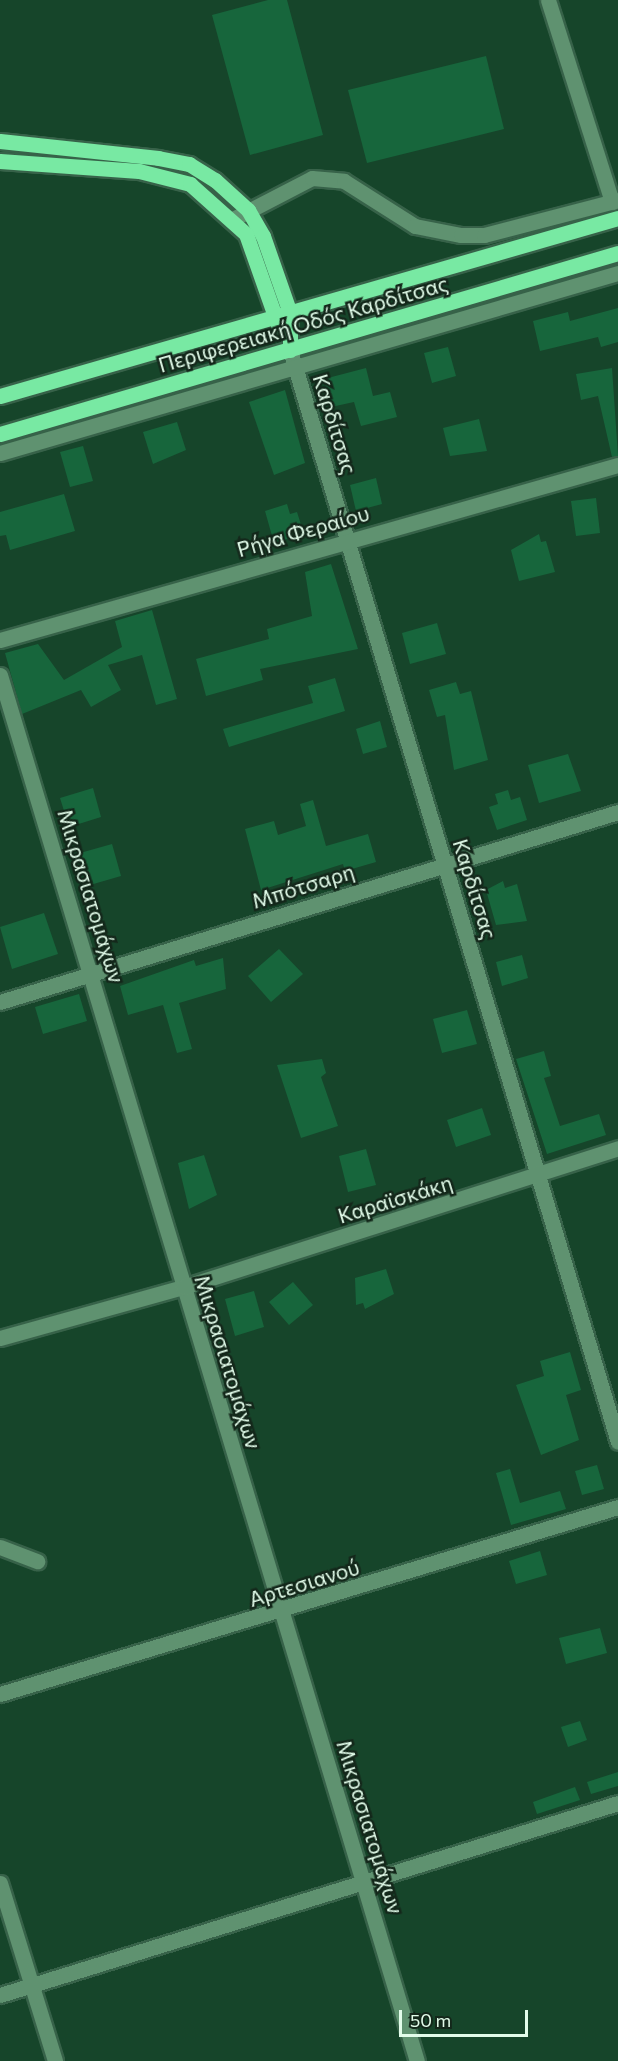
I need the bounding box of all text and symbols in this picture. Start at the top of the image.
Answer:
street label: Περιφερειακή Οδός Καρδίτσας [155,271,451,377]
street label: Καρδίτσας [308,371,362,477]
street label: Ρήγα Φεραίου [234,500,372,562]
street label: Μικρασιατομάχων [53,806,129,986]
street label: Καρδίτσας [448,836,502,942]
street label: Μπότσαρη [249,858,357,914]
street label: Καραϊσκάκη [335,1170,455,1228]
street label: Μικρασιατομάχων [190,1272,266,1452]
street label: Αρτεσιανού [246,1554,362,1612]
street label: Μικρασιατομάχων [332,1737,408,1917]
scale bar [402,1998,531,2036]
text: 50 m [410,2009,451,2031]

